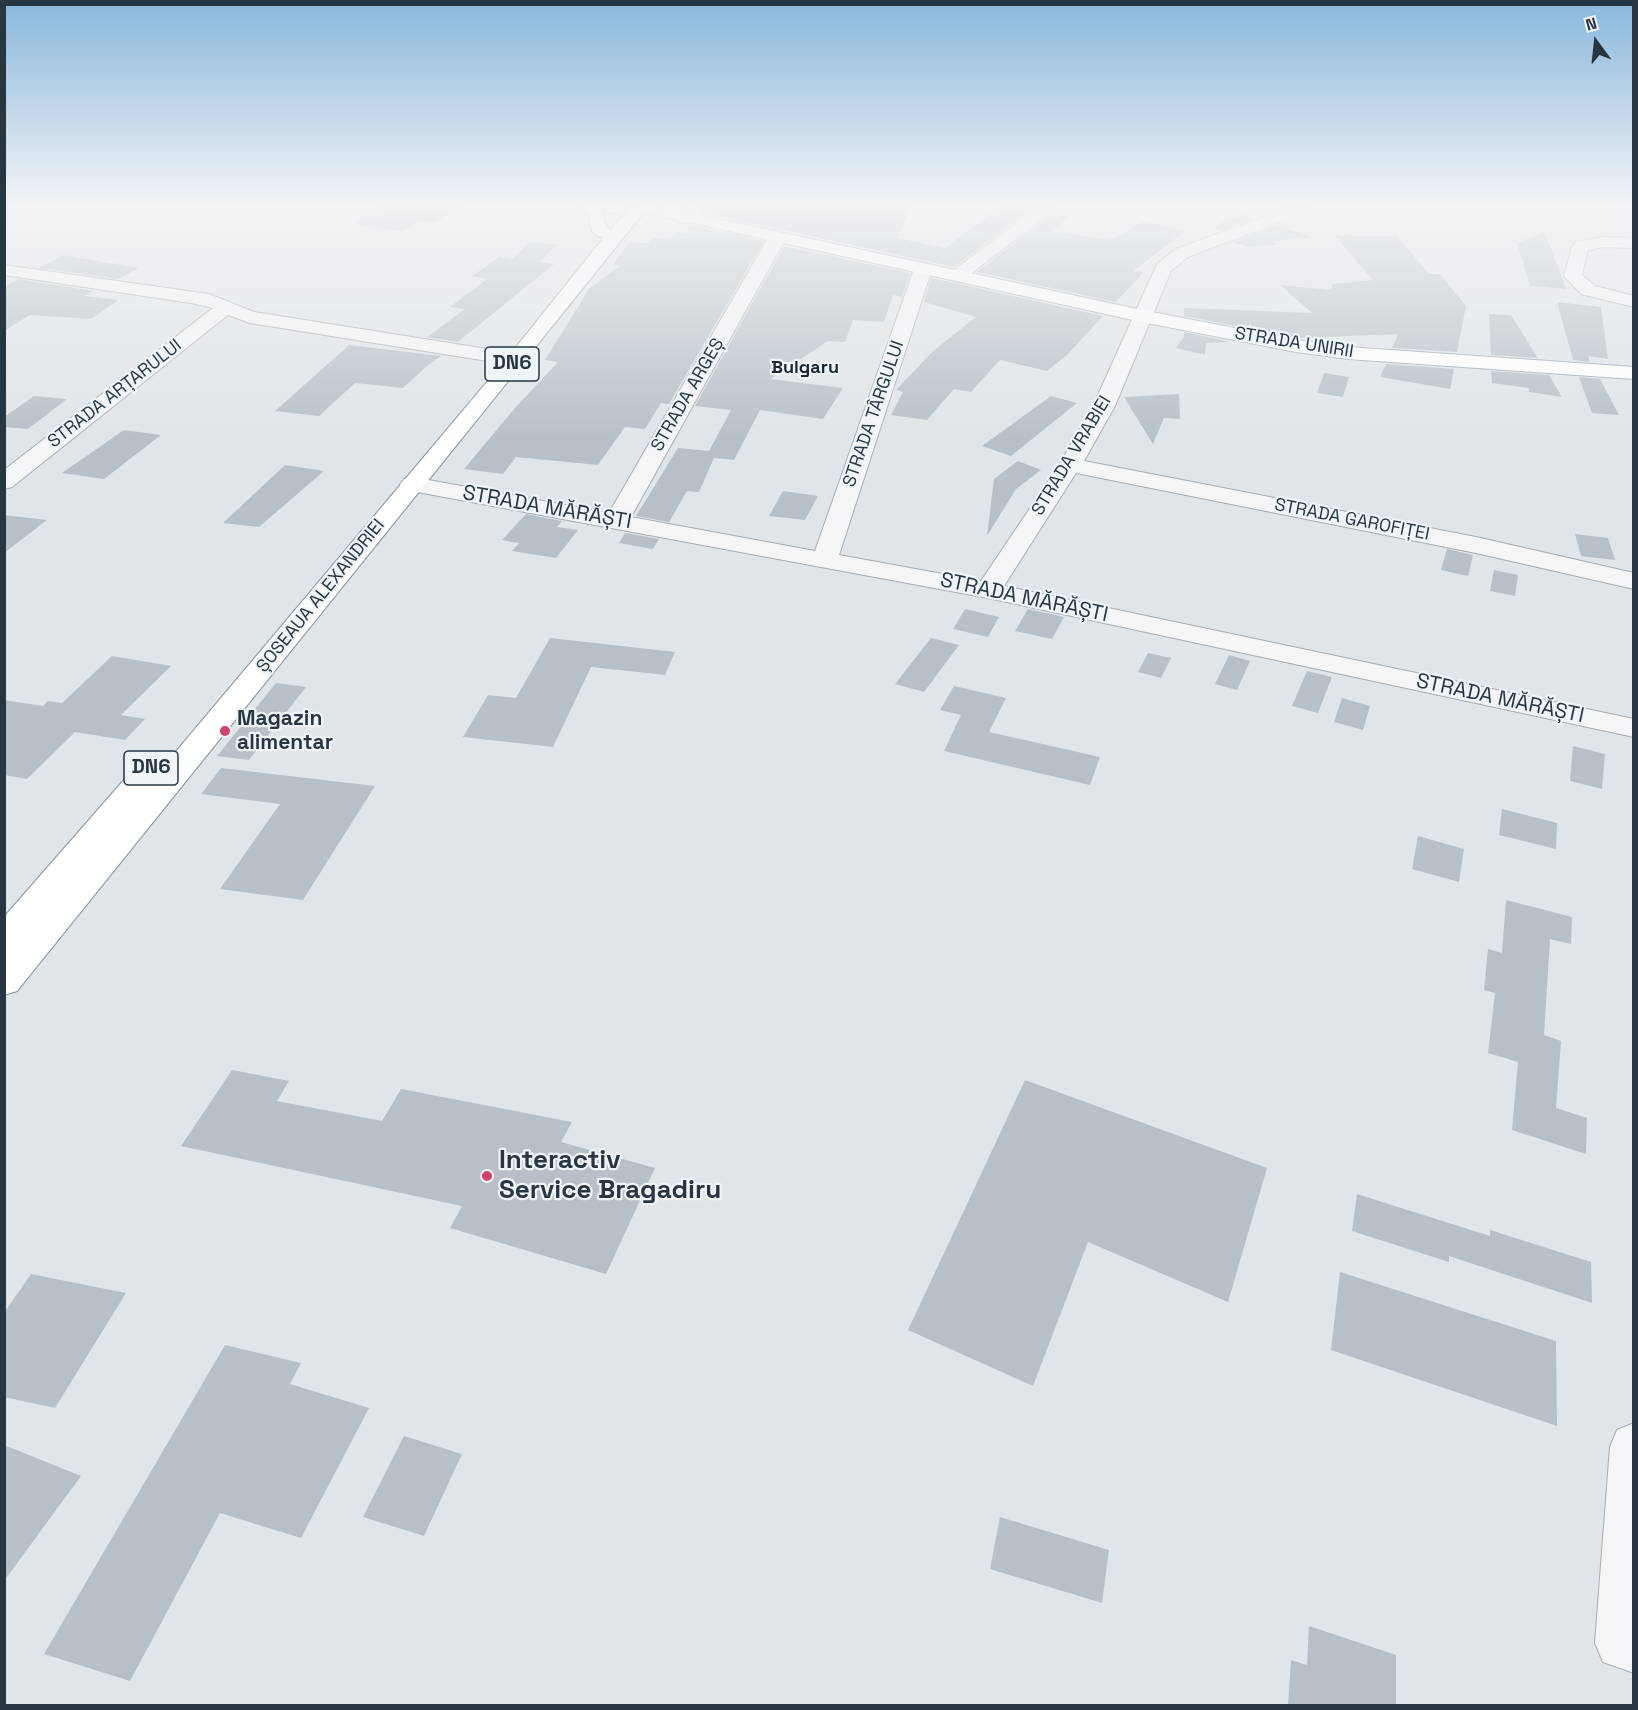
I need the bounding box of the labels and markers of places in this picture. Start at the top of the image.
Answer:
place label: Magazin alimentar [237,706,333,756]
marker: Magazin alimentar [218,724,232,738]
place label: Interactiv Service Bragadiru [499,1145,721,1206]
marker: Interactiv Service Bragadiru [480,1169,494,1183]

